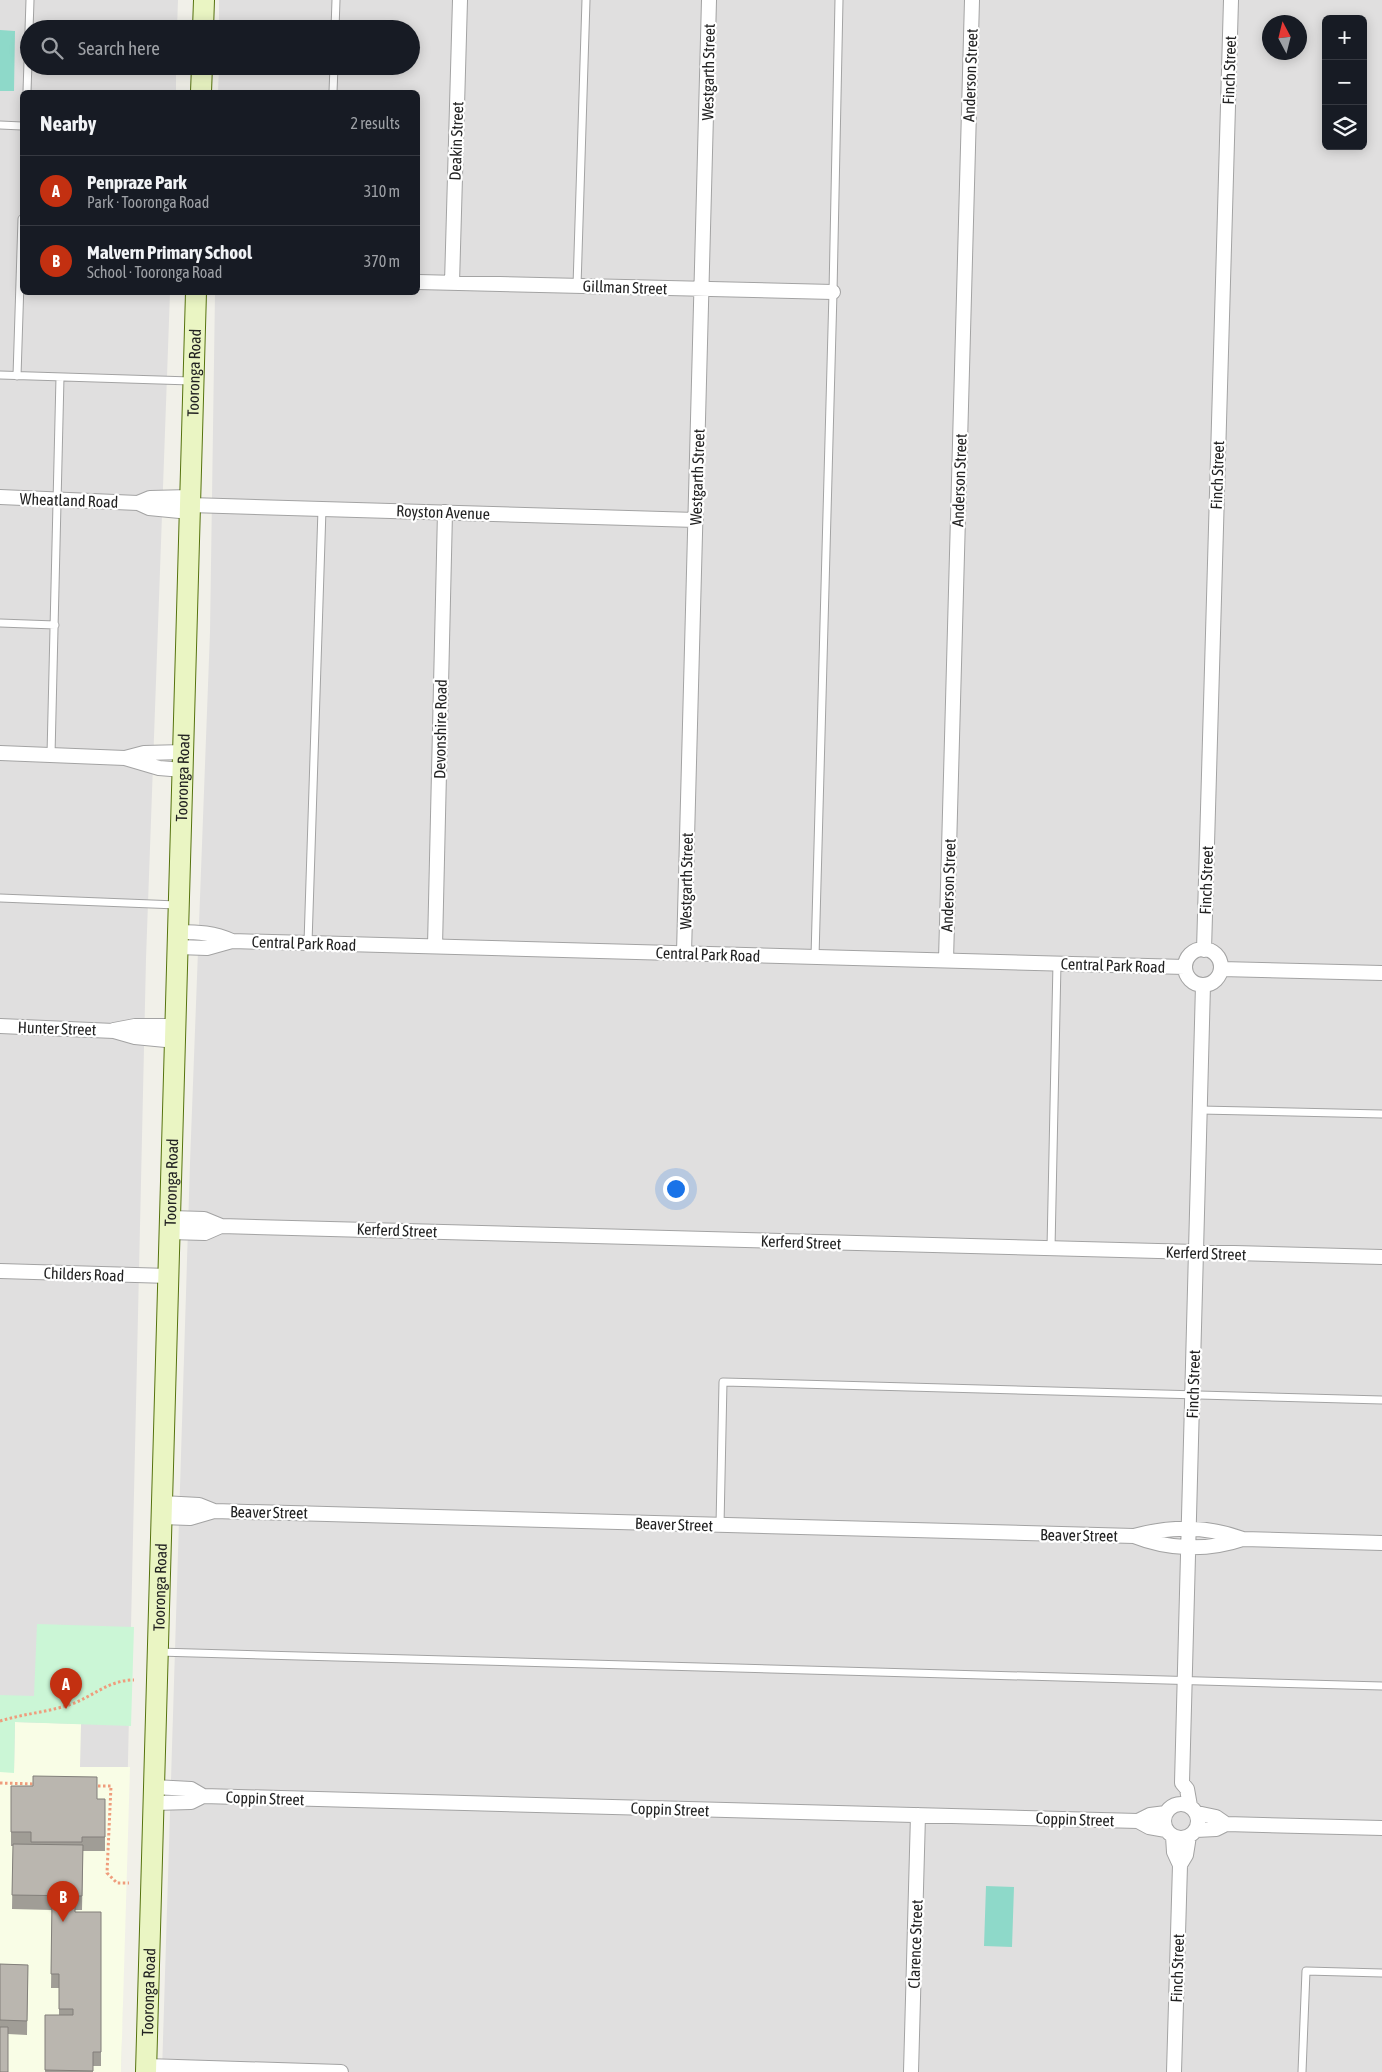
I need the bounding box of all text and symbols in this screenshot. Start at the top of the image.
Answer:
north arrow [1262,15,1307,60]
map controls [1322,15,1367,150]
button: + [1322,15,1367,60]
search box [20,20,420,75]
street label: Westgarth Street [698,23,719,121]
street label: Anderson Street [959,28,981,122]
icon: search [38,34,66,62]
street label: Finch Street [1219,35,1239,105]
text: Search here [78,37,160,59]
button: − [1322,60,1367,105]
street label: Deakin Street [446,101,466,181]
button: layers [1322,105,1367,150]
text: Nearby [40,111,96,135]
text: 2 results [350,114,400,132]
text: Penpraze Park [87,171,187,193]
text: A [52,182,60,200]
text: 310 m [364,182,400,200]
text: Park · Tooronga Road [87,193,209,211]
text: Malvern Primary School [87,241,252,263]
text: B [52,252,60,270]
text: 370 m [364,252,400,270]
text: School · Tooronga Road [87,263,222,281]
street label: Gillman Street [582,277,668,297]
street label: Tooronga Road [184,328,204,417]
street label: Westgarth Street [686,428,709,526]
street label: Anderson Street [948,433,970,527]
street label: Finch Street [1207,440,1227,510]
street label: Wheatland Road [19,489,119,511]
street label: Royston Avenue [396,501,490,524]
street label: Devonshire Road [430,679,450,779]
street label: Tooronga Road [172,733,193,822]
street label: Westgarth Street [676,832,697,930]
street label: Anderson Street [937,838,959,932]
street label: Finch Street [1196,845,1216,915]
street label: Central Park Road [251,932,357,954]
street label: Central Park Road [655,943,761,965]
street label: Central Park Road [1060,954,1166,976]
street label: Hunter Street [17,1018,97,1038]
street label: Tooronga Road [161,1138,181,1227]
your location [663,1176,689,1202]
street label: Kerferd Street [356,1220,438,1240]
street label: Kerferd Street [760,1232,842,1252]
street label: Kerferd Street [1165,1243,1247,1263]
street label: Childers Road [43,1264,125,1284]
street label: Finch Street [1183,1349,1203,1419]
street label: Beaver Street [230,1502,309,1522]
street label: Beaver Street [635,1514,714,1534]
street label: Beaver Street [1040,1525,1119,1545]
street label: Tooronga Road [149,1543,170,1631]
pin: A [50,1668,82,1709]
street label: Coppin Street [225,1788,305,1809]
street label: Coppin Street [630,1799,710,1820]
street label: Coppin Street [1035,1809,1115,1830]
pin: B [47,1881,79,1922]
street label: Clarence Street [904,1899,926,1989]
street label: Finch Street [1167,1933,1187,2003]
street label: Tooronga Road [138,1948,158,2036]

